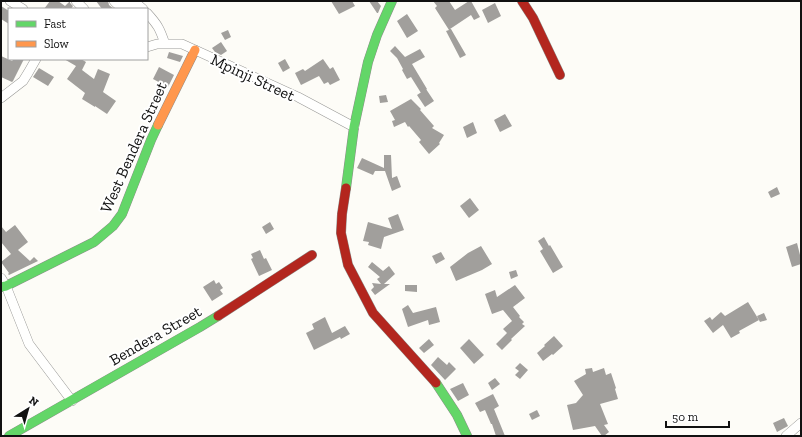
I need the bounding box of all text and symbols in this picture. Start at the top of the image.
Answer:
legend [8,8,148,60]
text: Fast [44,17,67,31]
text: Slow [44,37,70,51]
street label: Mpinji Street [208,50,298,105]
street label: West Bendera Street [96,79,171,216]
street label: Bendera Street [106,301,205,369]
north arrow [8,389,48,429]
text: N [26,394,41,410]
scale bar [666,403,729,429]
text: 50 m [672,410,699,424]

